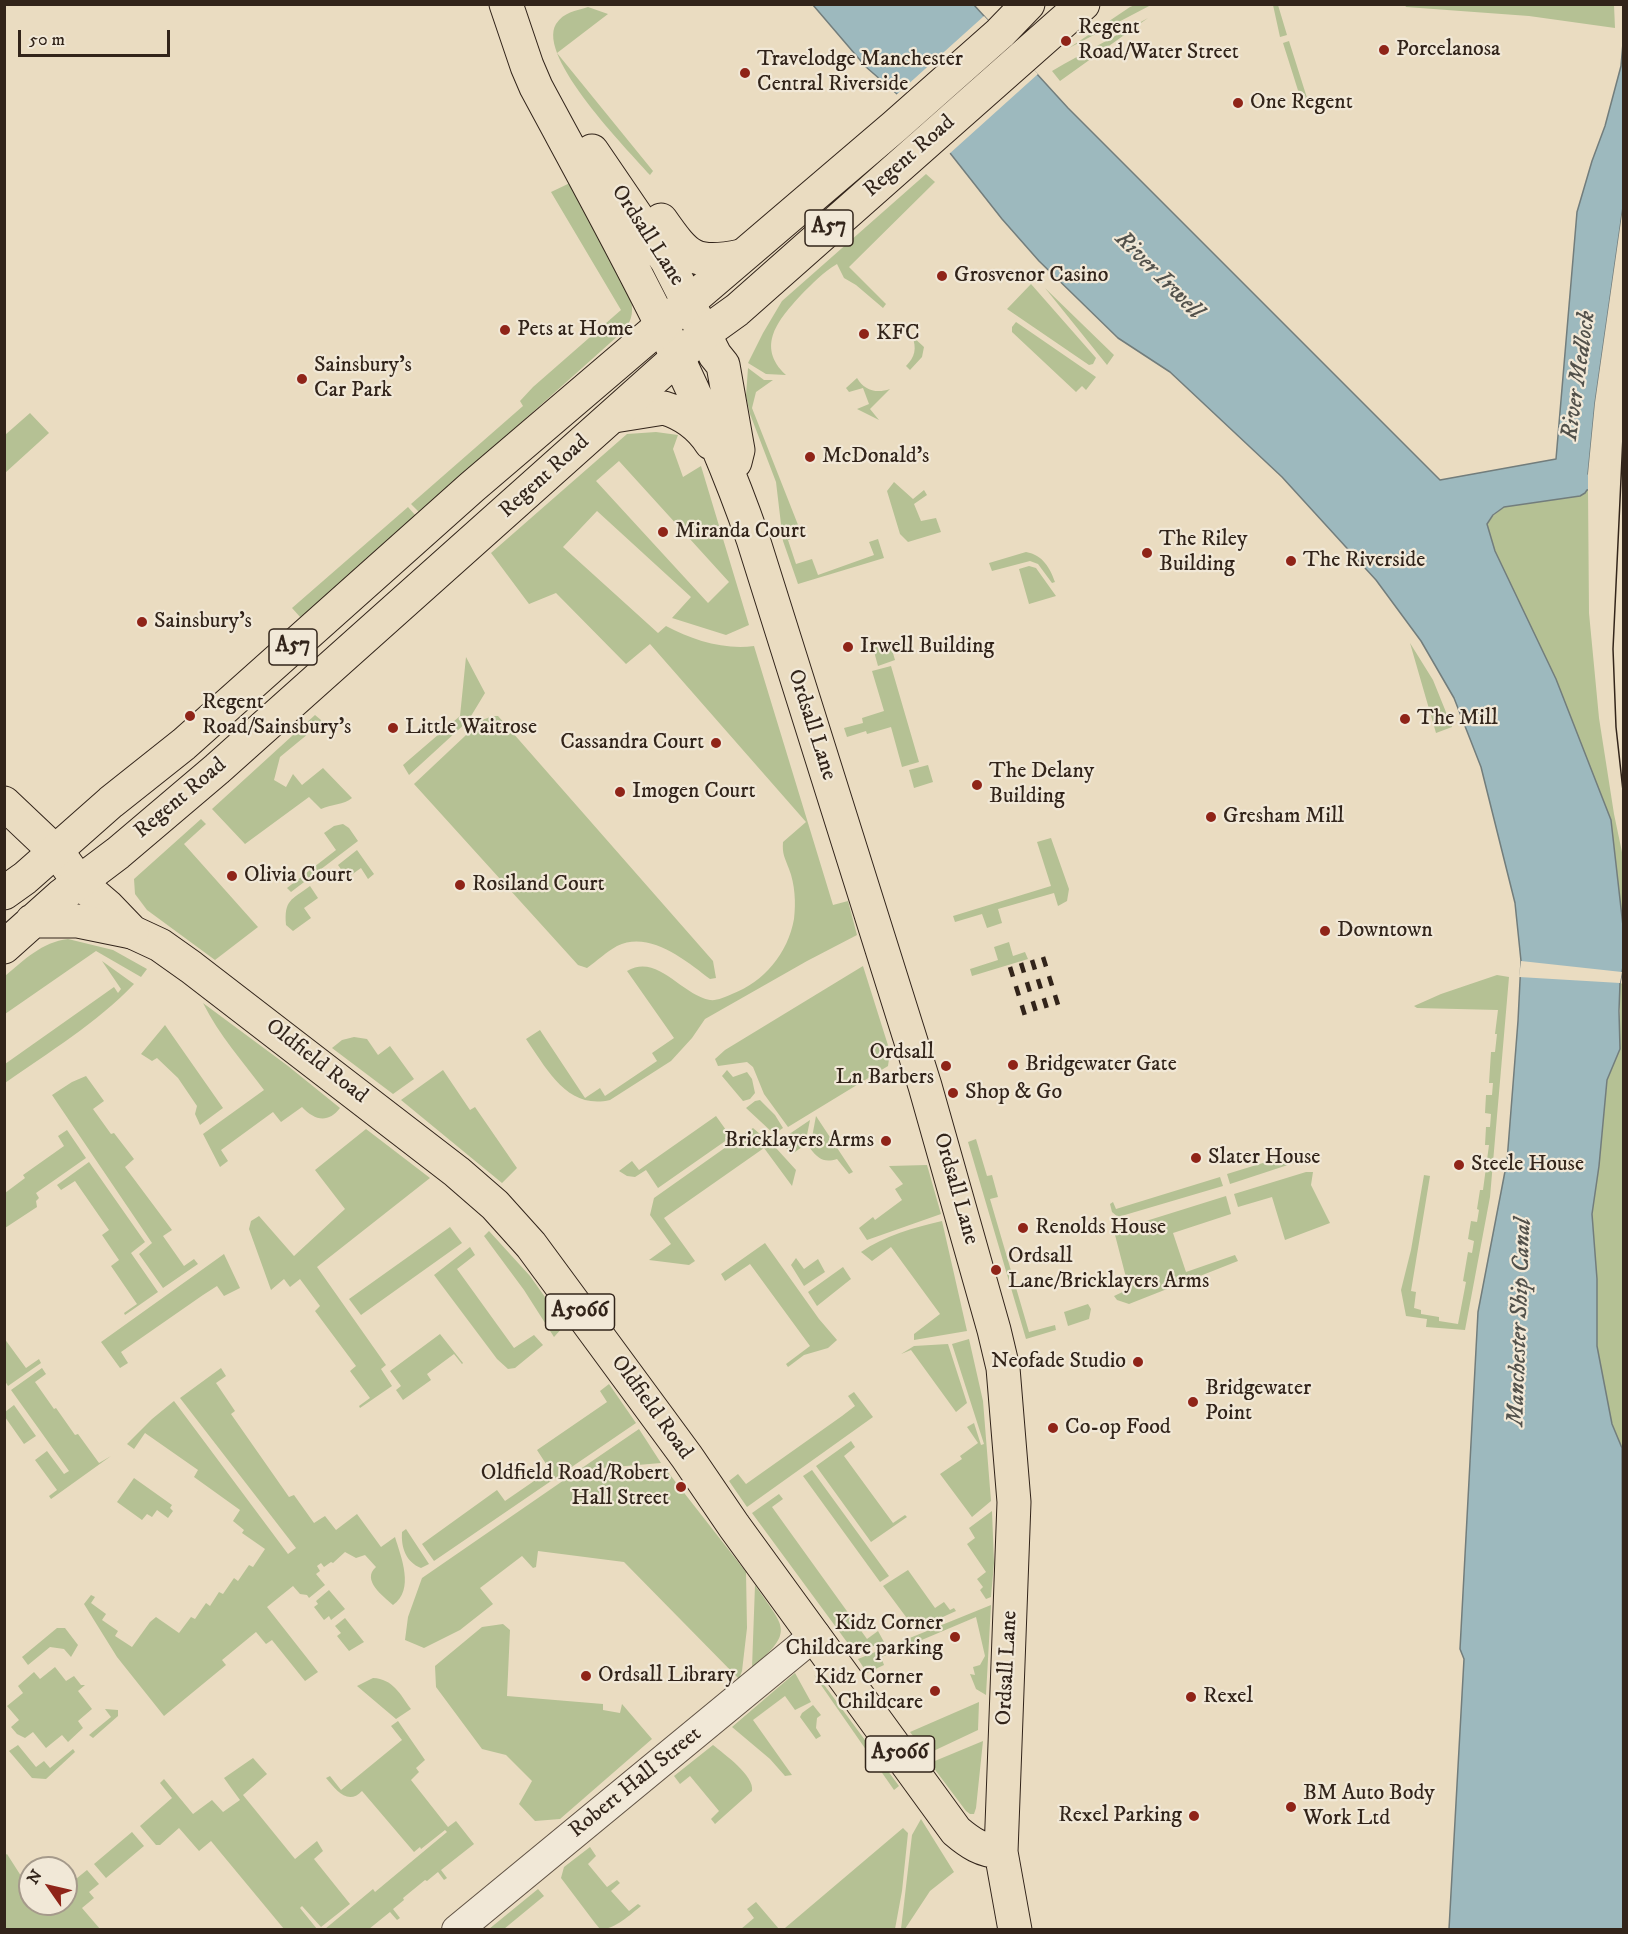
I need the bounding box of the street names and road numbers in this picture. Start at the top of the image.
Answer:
street label: Regent Road [859,110,961,204]
street label: Ordsall Lane [605,181,689,291]
road number: A57 [805,210,853,246]
street label: Regent Road [494,430,596,524]
road number: A57 [269,629,317,665]
street label: Ordsall Lane [781,666,841,784]
street label: Regent Road [130,753,232,845]
street label: Oldfield Road [260,1014,372,1110]
street label: Ordsall Lane [926,1130,984,1248]
road number: A5066 [546,1294,614,1330]
street label: Oldfield Road [604,1351,698,1465]
street label: Ordsall Lane [992,1610,1024,1726]
street label: Robert Hall Street [565,1722,707,1844]
road number: A5066 [866,1736,934,1772]

